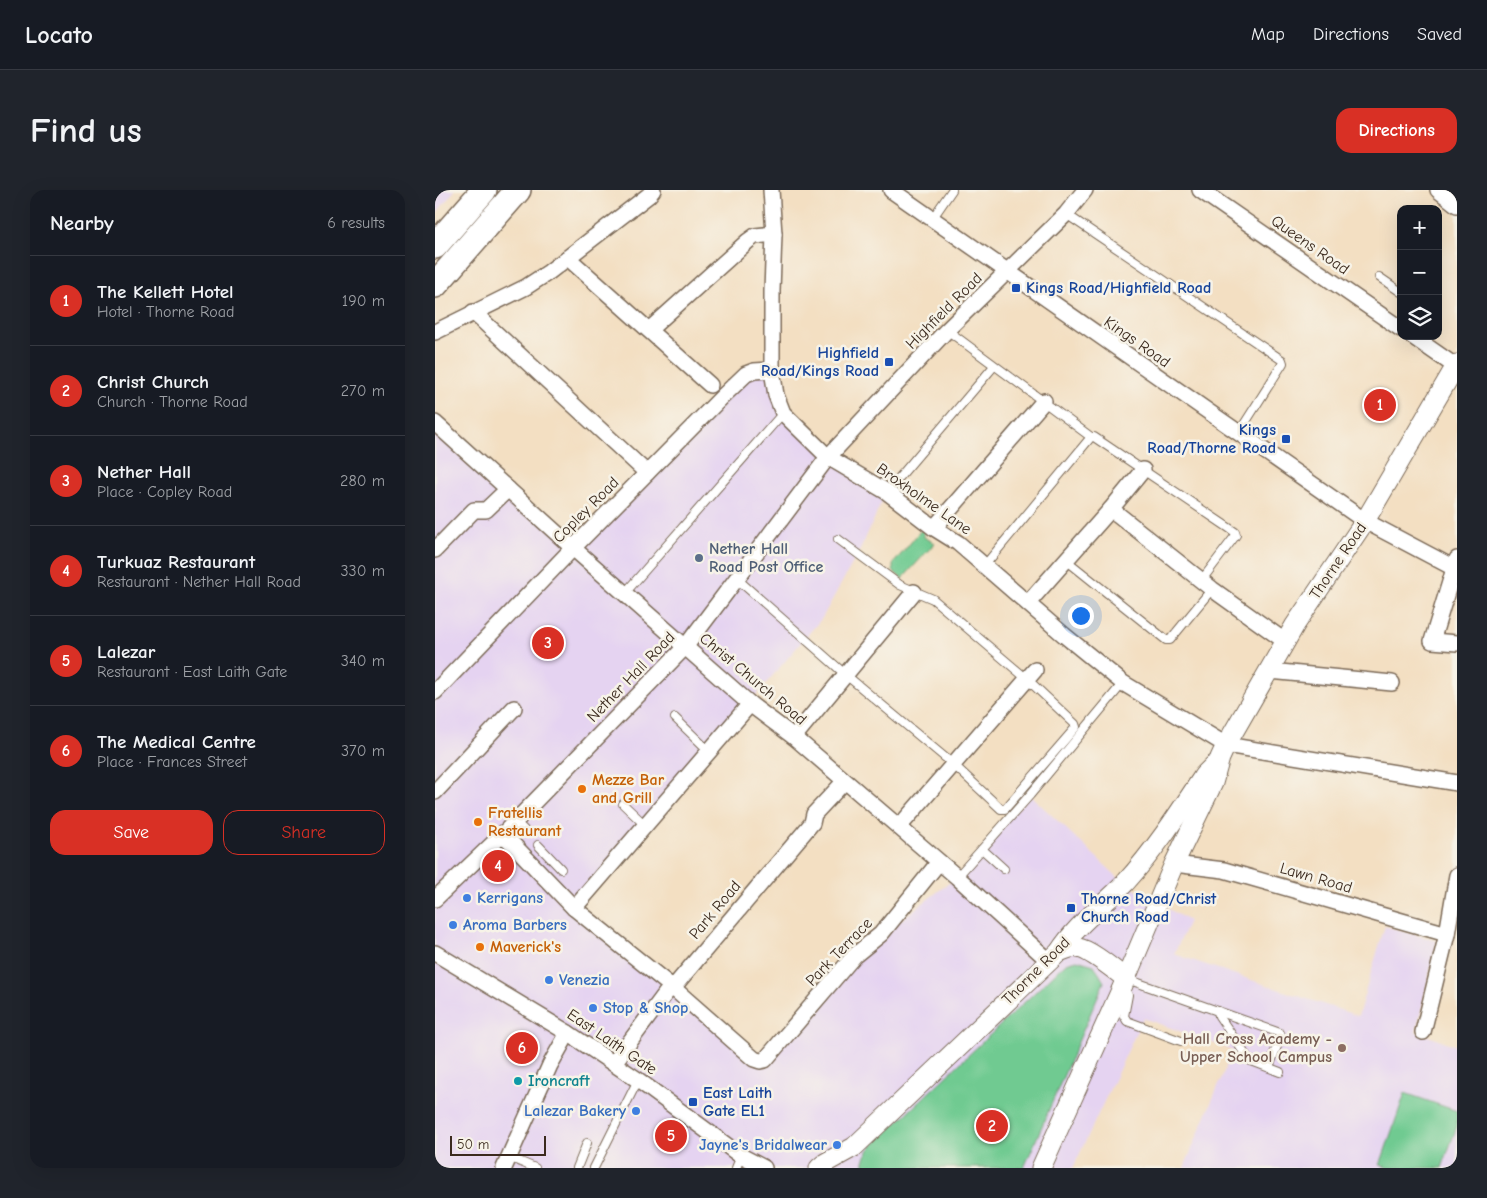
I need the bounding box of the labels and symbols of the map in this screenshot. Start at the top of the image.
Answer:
street label: Queens Road [1268,212,1352,278]
street label: Highfield Road [902,269,986,353]
place label: Kings Road/Highfield Road [1026,279,1211,297]
marker: Kings Road/Highfield Road [1010,282,1022,294]
street label: Kings Road [1101,313,1173,371]
place label: Highfield Road/Kings Road [761,344,879,380]
marker: Highfield Road/Kings Road [883,356,895,368]
pin: 1 [1364,386,1396,424]
place label: Kings Road/Thorne Road [1147,421,1276,457]
marker: Kings Road/Thorne Road [1280,433,1292,445]
street label: Broxholme Lane [873,460,975,538]
street label: Copley Road [549,473,623,547]
street label: Thorne Road [1306,519,1370,603]
place label: Nether Hall Road Post Office [709,540,824,576]
marker: Nether Hall Road Post Office [693,552,705,564]
your location [1068,603,1094,629]
pin: 3 [532,624,564,662]
street label: Nether Hall Road [583,628,679,726]
street label: Christ Church Road [696,629,810,729]
place label: Mezze Bar and Grill [592,771,665,807]
marker: Mezze Bar and Grill [576,783,588,795]
place label: Fratellis Restaurant [488,804,562,840]
marker: Fratellis Restaurant [472,816,484,828]
pin: 4 [482,847,514,885]
street label: Lawn Road [1278,859,1354,897]
street label: Park Road [685,877,745,943]
place label: Kerrigans [477,889,543,907]
place label: Thorne Road/Christ Church Road [1081,890,1217,926]
marker: Kerrigans [461,892,473,904]
marker: Thorne Road/Christ Church Road [1065,902,1077,914]
street label: Park Terrace [802,914,876,990]
place label: Aroma Barbers [463,916,567,934]
marker: Aroma Barbers [447,919,459,931]
street label: Thorne Road [998,933,1074,1009]
place label: Maverick's [490,938,561,956]
marker: Maverick's [474,941,486,953]
place label: Venezia [559,971,610,989]
marker: Venezia [543,974,555,986]
place label: Stop & Shop [603,999,688,1017]
marker: Stop & Shop [587,1002,599,1014]
street label: East Laith Gate [564,1005,660,1079]
pin: 6 [506,1029,538,1067]
place label: Hall Cross Academy - Upper School Campus [1180,1030,1332,1066]
marker: Hall Cross Academy - Upper School Campus [1336,1042,1348,1054]
place label: Ironcraft [528,1072,590,1090]
marker: Ironcraft [512,1075,524,1087]
place label: East Laith Gate EL1 [703,1084,772,1120]
marker: East Laith Gate EL1 [687,1096,699,1108]
place label: Lalezar Bakery [524,1102,627,1120]
marker: Lalezar Bakery [630,1105,642,1117]
pin: 2 [976,1107,1008,1145]
pin: 5 [655,1117,687,1155]
scale bar [450,1133,546,1156]
place label: Jayne's Bridalwear [699,1136,828,1154]
marker: Jayne's Bridalwear [831,1139,843,1151]

